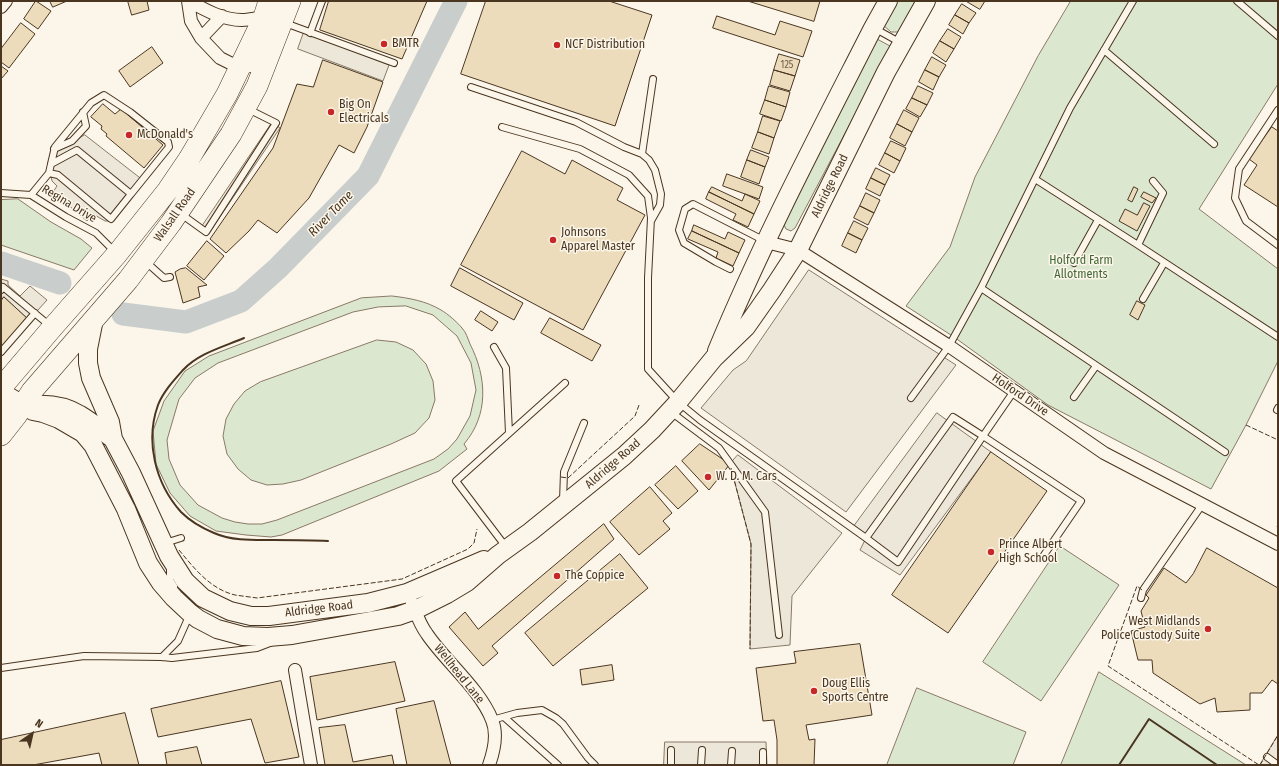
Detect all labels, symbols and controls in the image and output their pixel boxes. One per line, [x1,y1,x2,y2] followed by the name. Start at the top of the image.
[392,37,419,51] place label: BMTR
[565,38,645,52] place label: NCF Distribution
[379,39,389,49] marker: BMTR
[552,40,562,50] marker: NCF Distribution
[781,59,793,71] house number: 125
[339,98,389,126] place label: Big On Electricals
[326,107,336,117] marker: Big On Electricals
[137,128,193,142] place label: McDonald's
[124,130,134,140] marker: McDonald's
[808,152,852,220] street label: Aldridge Road
[39,182,99,226] street label: Regina Drive
[151,185,199,245] street label: Walsall Road
[305,188,357,240] water label: River Tame
[561,226,635,254] place label: Johnsons Apparel Master
[548,235,558,245] marker: Johnsons Apparel Master
[1049,254,1113,282] park label: Holford Farm Allotments
[989,371,1051,419] street label: Holford Drive
[582,436,644,492] street label: Aldridge Road
[716,470,777,484] place label: W. D. M. Cars
[703,472,713,482] marker: W. D. M. Cars
[999,538,1062,566] place label: Prince Albert High School
[986,547,996,557] marker: Prince Albert High School
[565,569,624,583] place label: The Coppice
[552,571,562,581] marker: The Coppice
[284,598,354,620] street label: Aldridge Road
[1101,615,1200,643] place label: West Midlands Police Custody Suite
[1203,624,1213,634] marker: West Midlands Police Custody Suite
[431,642,487,706] street label: Wellhead Lane
[822,677,889,705] place label: Doug Ellis Sports Centre
[809,686,819,696] marker: Doug Ellis Sports Centre
[12,714,52,754] north arrow
[33,716,45,731] text: N

